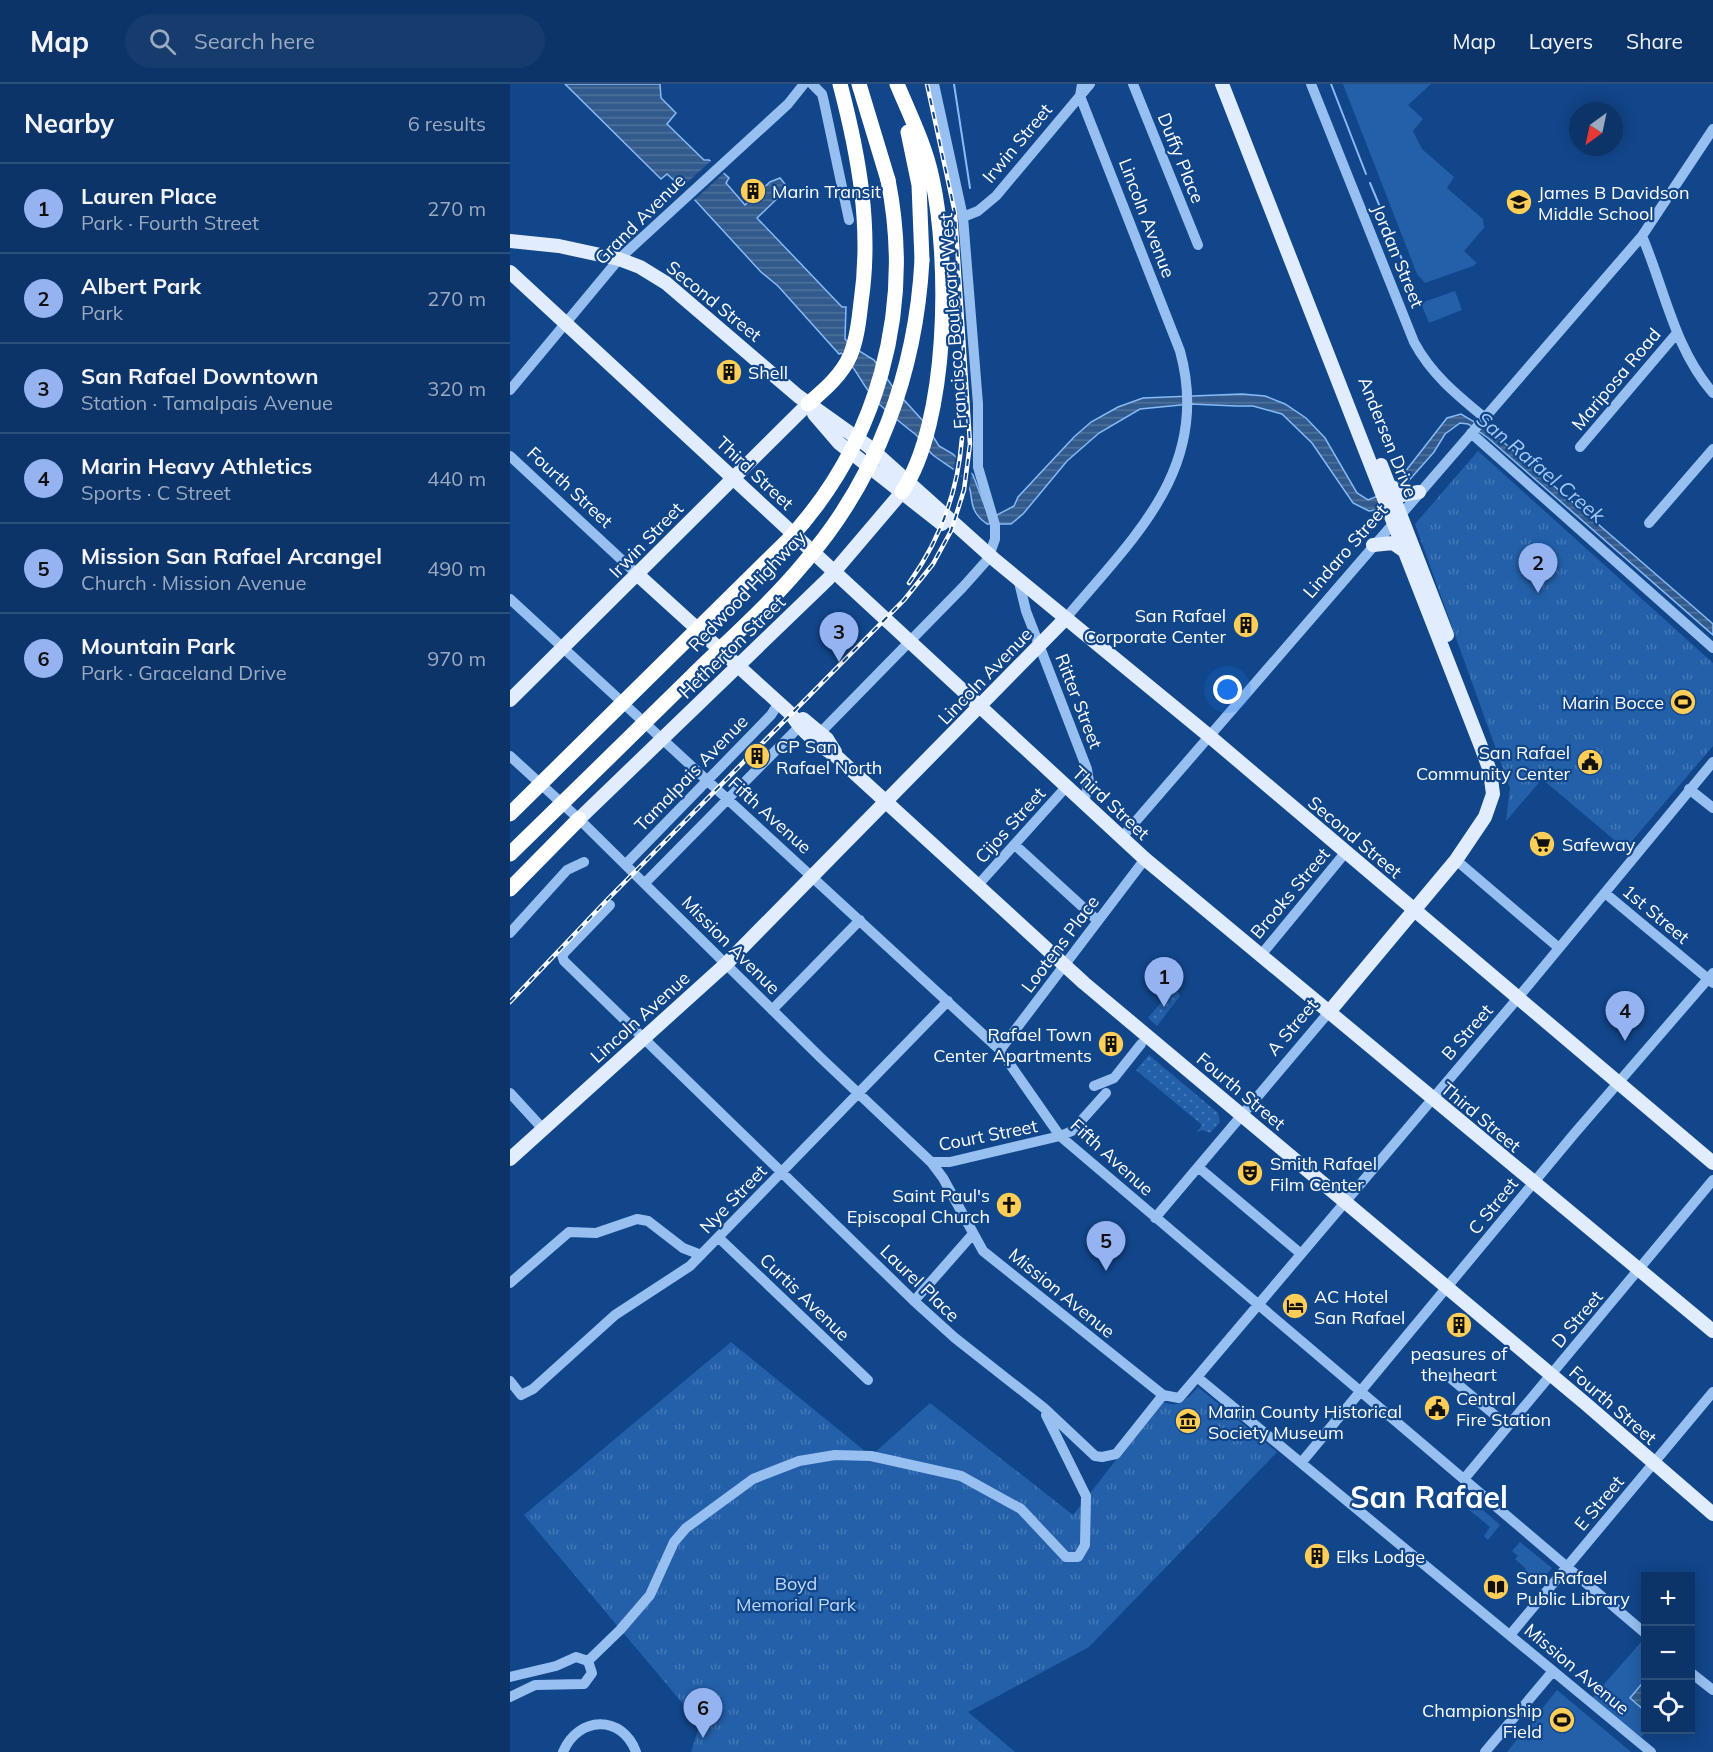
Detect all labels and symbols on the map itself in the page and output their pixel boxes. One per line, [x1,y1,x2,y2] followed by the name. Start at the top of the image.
[977,99,1057,187] street label: Irwin Street
[1569,102,1623,156] north arrow
[1153,110,1209,206] street label: Duffy Place
[1114,155,1180,281] street label: Lincoln Avenue
[590,169,690,269] street label: Grand Avenue
[738,176,768,206] building icon: Marin Transit
[772,180,881,203] place label: Marin Transit
[1538,181,1689,225] place label: James B Davidson Middle School
[1504,187,1534,217] school or university icon: James B Davidson Middle School
[1367,201,1429,311] street label: Jordan Street
[934,212,972,430] street label: Francisco Boulevard West
[662,256,766,346] street label: Second Street
[1566,323,1666,435] street label: Mariposa Road
[714,357,744,387] building icon: Shell
[748,361,788,384] place label: Shell
[1353,373,1423,501] street label: Andersen Drive
[1472,406,1611,528] water label: San Rafael Creek
[712,431,798,515] street label: Third Street
[522,441,618,533] street label: Fourth Street
[604,497,688,583] street label: Irwin Street
[1298,499,1392,603] street label: Lindaro Street
[683,525,811,656] street label: Redwood Highway
[1518,544,1558,593] pin: 2
[674,591,790,703] street label: Hetherton Street
[1084,604,1226,648] place label: San Rafael Corporate Center
[1231,610,1261,640] building icon: San Rafael Corporate Center
[820,612,858,662] pin: 3
[933,623,1037,729] street label: Lincoln Avenue
[1050,650,1108,752] street label: Ritter Street
[1213,675,1242,704] your location
[1668,687,1698,717] sports icon: Marin Bocce
[1562,691,1664,714] place label: Marin Bocce
[629,710,753,836] street label: Tamalpais Avenue
[776,735,882,779] place label: CP San Rafael North
[742,741,772,771] building icon: CP San Rafael North
[1416,741,1570,785] place label: San Rafael Community Center
[1575,747,1605,777] public building icon: San Rafael Community Center
[1068,761,1154,845] street label: Third Street
[724,772,816,858] street label: Fifth Avenue
[970,782,1050,868] street label: Cijos Street
[1303,791,1407,883] street label: Second Street
[1527,829,1557,859] supermarket icon: Safeway
[1562,833,1636,856] place label: Safeway
[1245,843,1335,943] street label: Brooks Street
[1618,879,1694,949] street label: 1st Street
[677,891,785,999] street label: Mission Avenue
[1016,891,1104,997] street label: Lootens Place
[1144,958,1184,1007] pin: 1
[586,966,694,1068] street label: Lincoln Avenue
[1606,992,1644,1041] pin: 4
[1261,994,1323,1060] street label: A Street
[1436,999,1498,1065] street label: B Street
[933,1023,1092,1067] place label: Rafael Town Center Apartments
[1096,1029,1126,1059] building icon: Rafael Town Center Apartments
[1192,1047,1290,1135] street label: Fourth Street
[1436,1077,1526,1157] street label: Third Street
[937,1114,1039,1156] street label: Court Street
[1066,1114,1158,1200] street label: Fifth Avenue
[1270,1152,1377,1196] place label: Smith Rafael Film Center
[1235,1158,1265,1188] theatre icon: Smith Rafael Film Center
[694,1160,772,1238] street label: Nye Street
[1463,1173,1523,1239] street label: C Street
[847,1184,990,1228] place label: Saint Paul's Episcopal Church
[994,1190,1024,1220] church icon: Saint Paul's Episcopal Church
[1086,1222,1126,1271] pin: 5
[875,1239,965,1327] street label: Laurel Place
[1004,1243,1120,1343] street label: Mission Avenue
[755,1248,855,1346] street label: Curtis Avenue
[1314,1285,1405,1329] place label: AC Hotel San Rafael
[1546,1286,1608,1352] street label: D Street
[1280,1291,1310,1321] hotel icon: AC Hotel San Rafael
[1444,1310,1474,1340] building icon: peasures of the heart
[1411,1342,1508,1386] place label: peasures of the heart
[1564,1361,1662,1449] street label: Fourth Street
[1456,1387,1551,1431] place label: Central Fire Station
[1422,1393,1452,1423] public building icon: Central Fire Station
[1208,1400,1402,1444] place label: Marin County Historical Society Museum
[1173,1406,1203,1436] museum icon: Marin County Historical Society Museum
[1569,1471,1629,1535] street label: E Street
[1350,1478,1508,1516] district label: San Rafael
[1302,1541,1332,1571] building icon: Elks Lodge
[1336,1545,1425,1568] place label: Elks Lodge
[1516,1566,1630,1610] place label: San Rafael Public Library
[736,1572,857,1616] park label: Boyd Memorial Park
[1481,1572,1511,1602] library icon: San Rafael Public Library
[1520,1618,1634,1720] street label: Mission Avenue
[684,1688,722,1738] pin: 6
[1422,1699,1542,1743] place label: Championship Field
[1547,1705,1577,1735] sports icon: Championship Field

